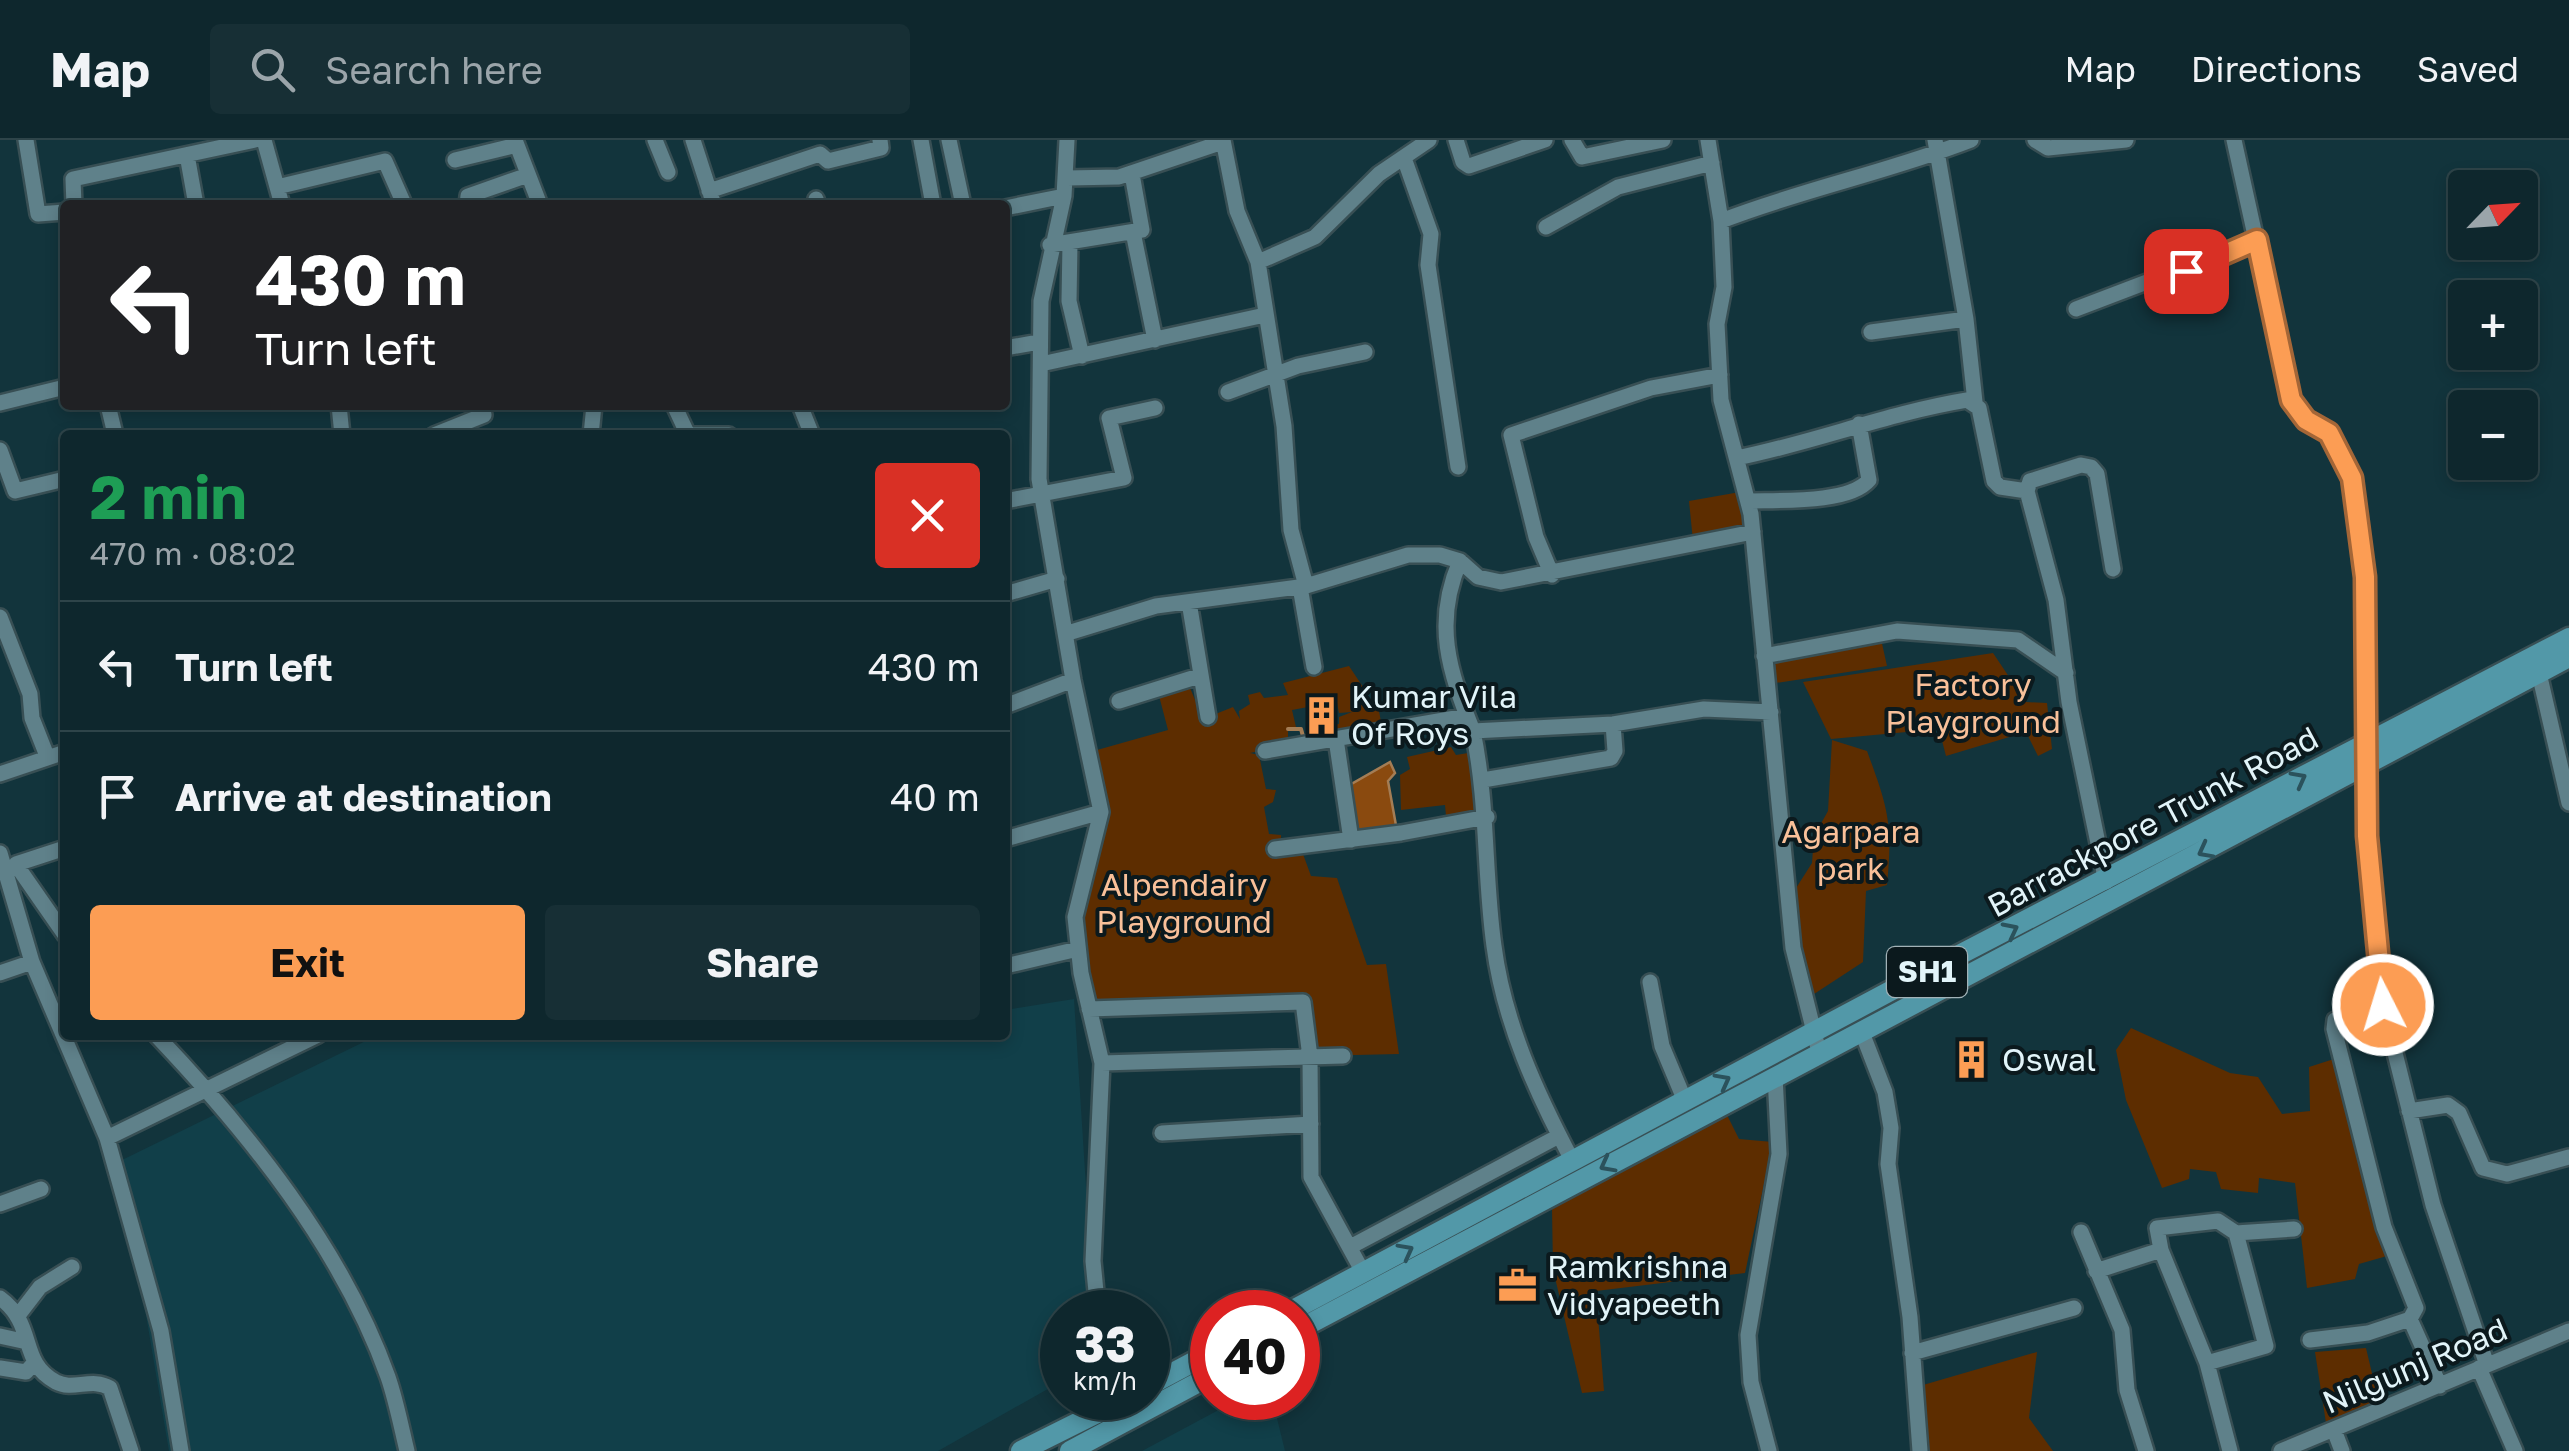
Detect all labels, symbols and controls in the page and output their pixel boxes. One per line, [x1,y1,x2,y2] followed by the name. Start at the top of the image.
[210,24,910,114] search box
[50,40,150,98] text: Map
[245,42,300,97] icon: search
[325,47,543,92] text: Search here
[2064,48,2136,90] text: Map
[2191,48,2362,90] text: Directions
[2417,48,2519,90] text: Saved
[2448,170,2538,260] north arrow
[2448,170,2538,480] map controls
[2144,229,2229,314] pin
[255,236,466,320] text: 430 m
[90,240,220,370] icon: left
[2159,244,2214,299] icon: arrive
[2448,280,2538,370] button: +
[255,321,437,375] text: Turn left
[2448,390,2538,480] button: −
[90,460,247,532] text: 2 min
[875,463,980,568] button: close
[90,534,296,572] text: 470 m · 08:02
[90,639,145,694] icon: left
[175,644,333,689] text: Turn left
[868,644,980,689] text: 430 m
[1885,665,2061,740] park label: Factory Playground
[1351,677,1517,752] place label: Kumar Vila Of Roys
[1300,694,1342,736] building icon: Kumar Vila Of Roys
[1981,718,2324,924] street label: Barrackpore Trunk Road
[90,769,145,824] icon: arrive
[2289,772,2307,791] one-way arrow
[175,774,552,819] text: Arrive at destination
[890,774,980,819] text: 40 m
[1781,812,1921,887] park label: Agarpara park
[2197,838,2215,858] one-way arrow
[1096,865,1272,940] park label: Alpendairy Playground
[90,905,525,1020] button: Exit
[545,905,980,1020] button: Share
[2001,923,2019,942] one-way arrow
[1887,947,1967,997] road number: SH1
[2331,953,2435,1057] position arrow
[1951,1039,1993,1081] building icon: Oswal
[2002,1040,2096,1078] place label: Oswal
[1713,1074,1731,1093] one-way arrow
[1600,1153,1618,1172] one-way arrow
[1396,1244,1414,1264] one-way arrow
[1547,1247,1728,1322] place label: Ramkrishna Vidyapeeth
[1496,1264,1538,1306] office icon: Ramkrishna Vidyapeeth
[1190,1290,1320,1420] speed limit sign: 40
[2317,1309,2512,1421] street label: Nilgunj Road
[1074,1313,1135,1373] text: 33
[1073,1365,1137,1396] text: km/h

